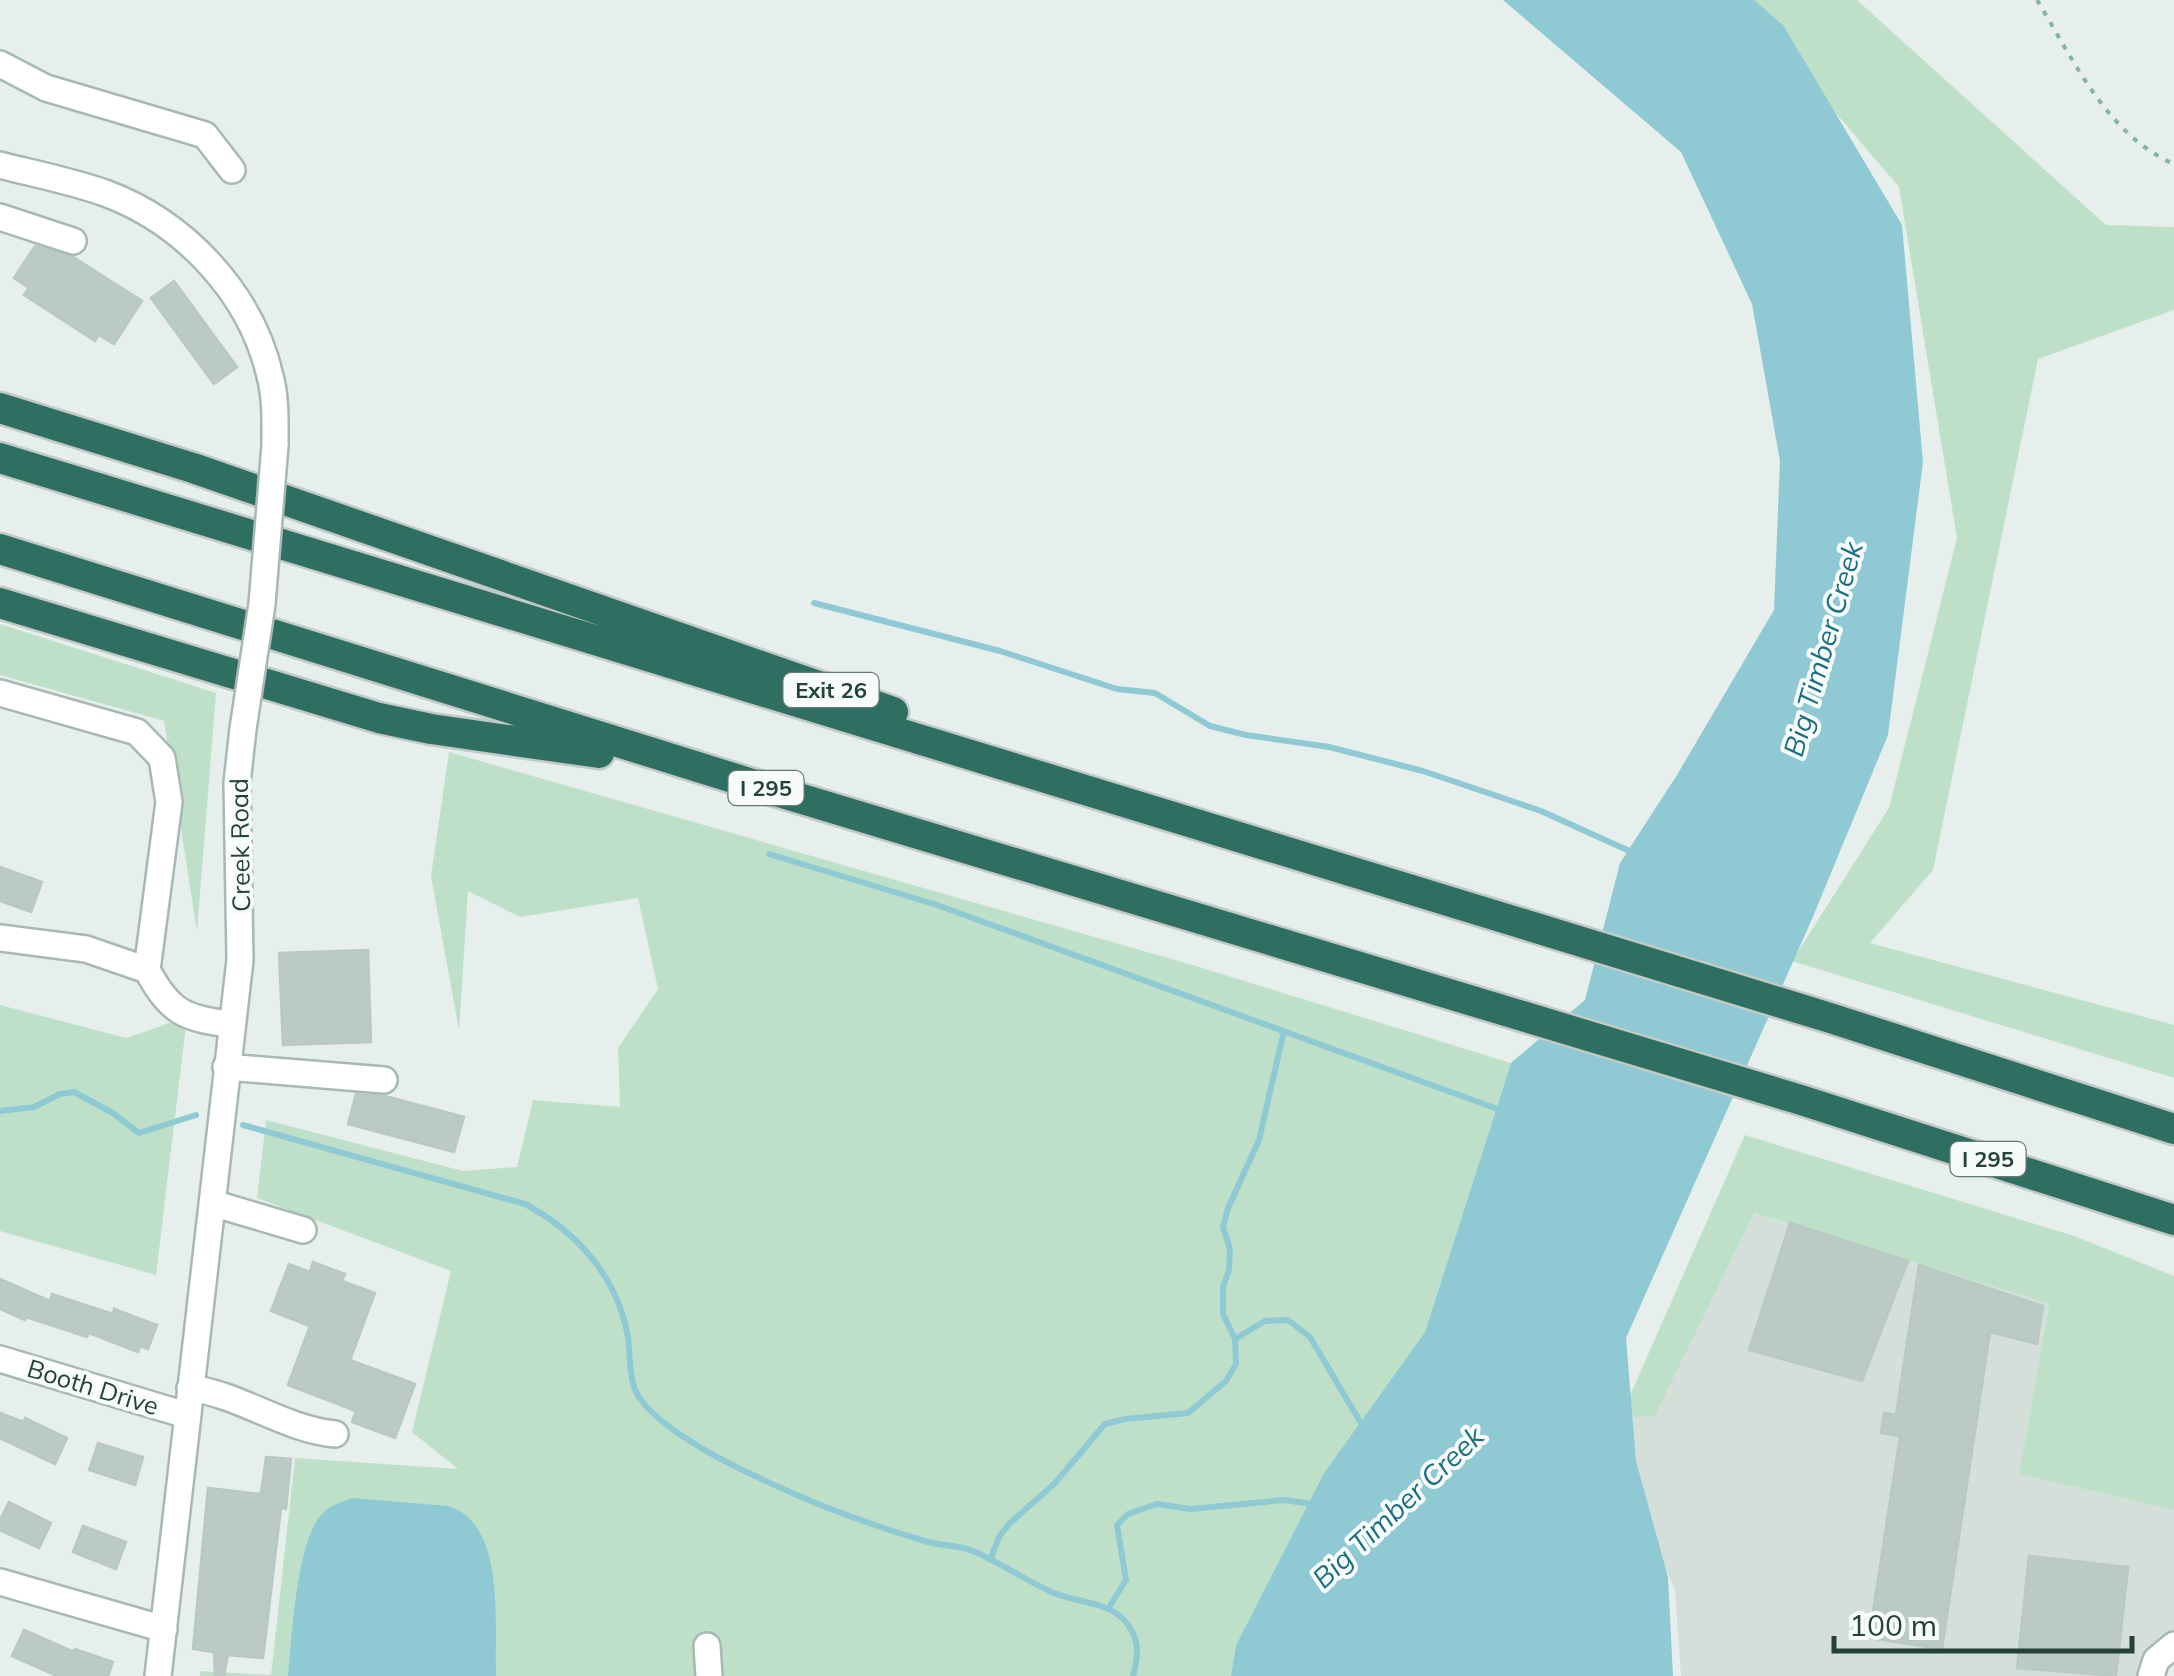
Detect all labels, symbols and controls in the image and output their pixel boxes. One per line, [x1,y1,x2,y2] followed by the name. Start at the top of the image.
[1775,536,1870,760] water label: Big Timber Creek
[784,673,878,707] road number: Exit 26
[728,771,804,805] road number: I 295
[223,778,256,912] street label: Creek Road
[1950,1142,2026,1176] road number: I 295
[24,1352,163,1421] street label: Booth Drive
[1305,1417,1492,1595] water label: Big Timber Creek
[1834,1591,2132,1653] scale bar
[1849,1606,1937,1644] text: 100 m

